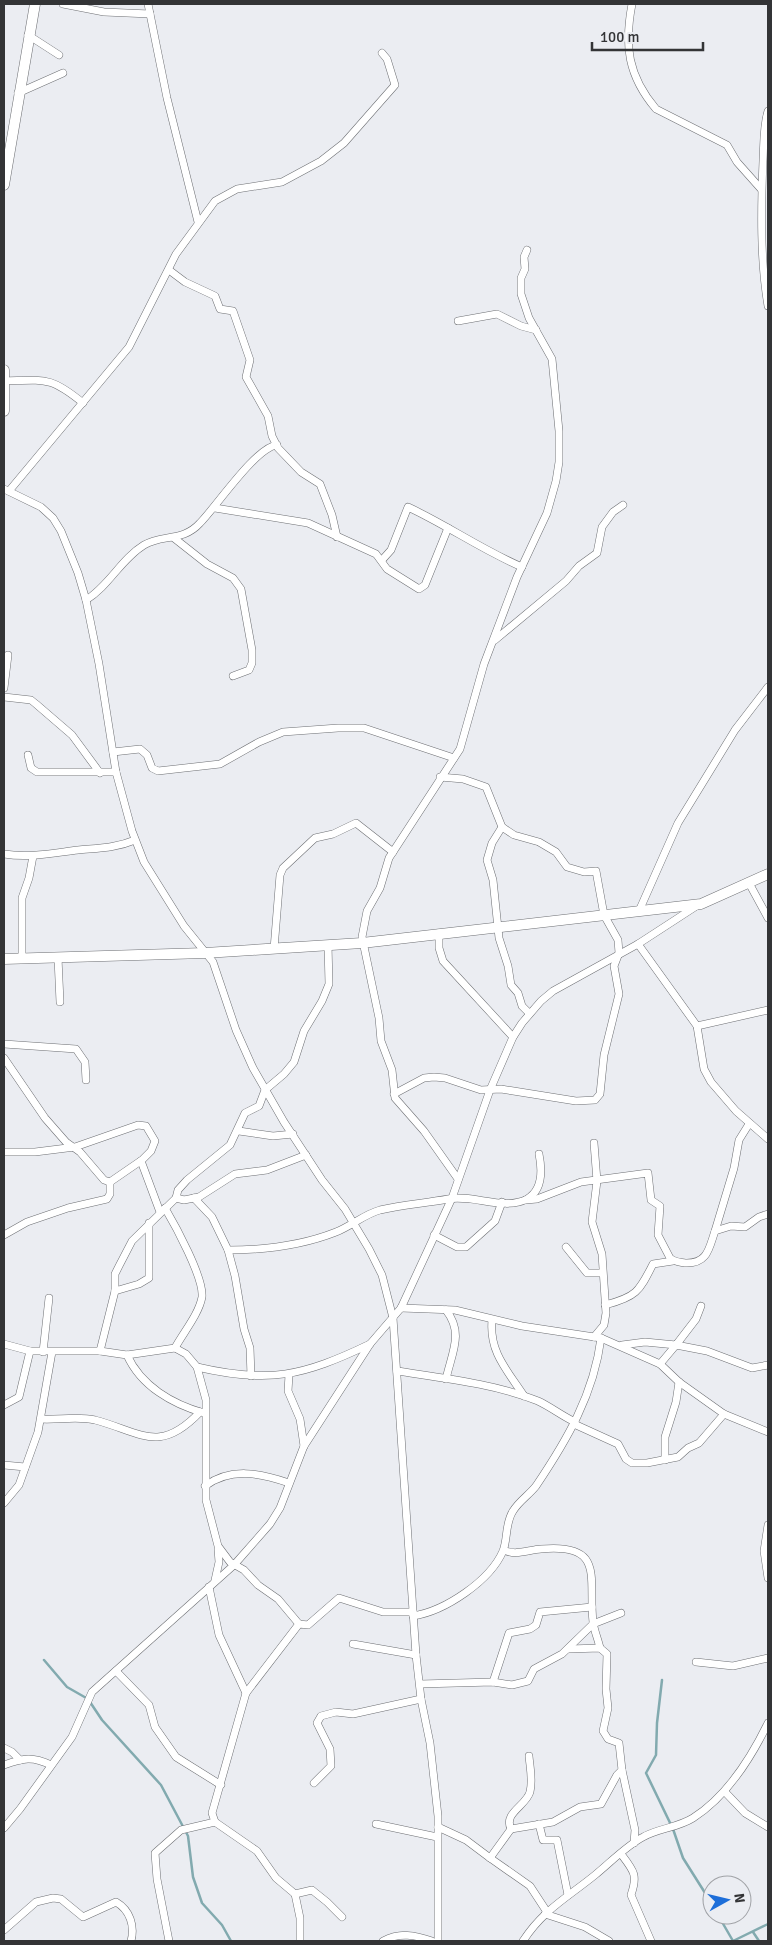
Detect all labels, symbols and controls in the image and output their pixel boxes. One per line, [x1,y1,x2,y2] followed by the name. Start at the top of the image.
[592,20,703,52] scale bar
[600,28,640,46] text: 100 m
[702,1875,752,1925] north arrow
[730,1892,748,1904] text: N

